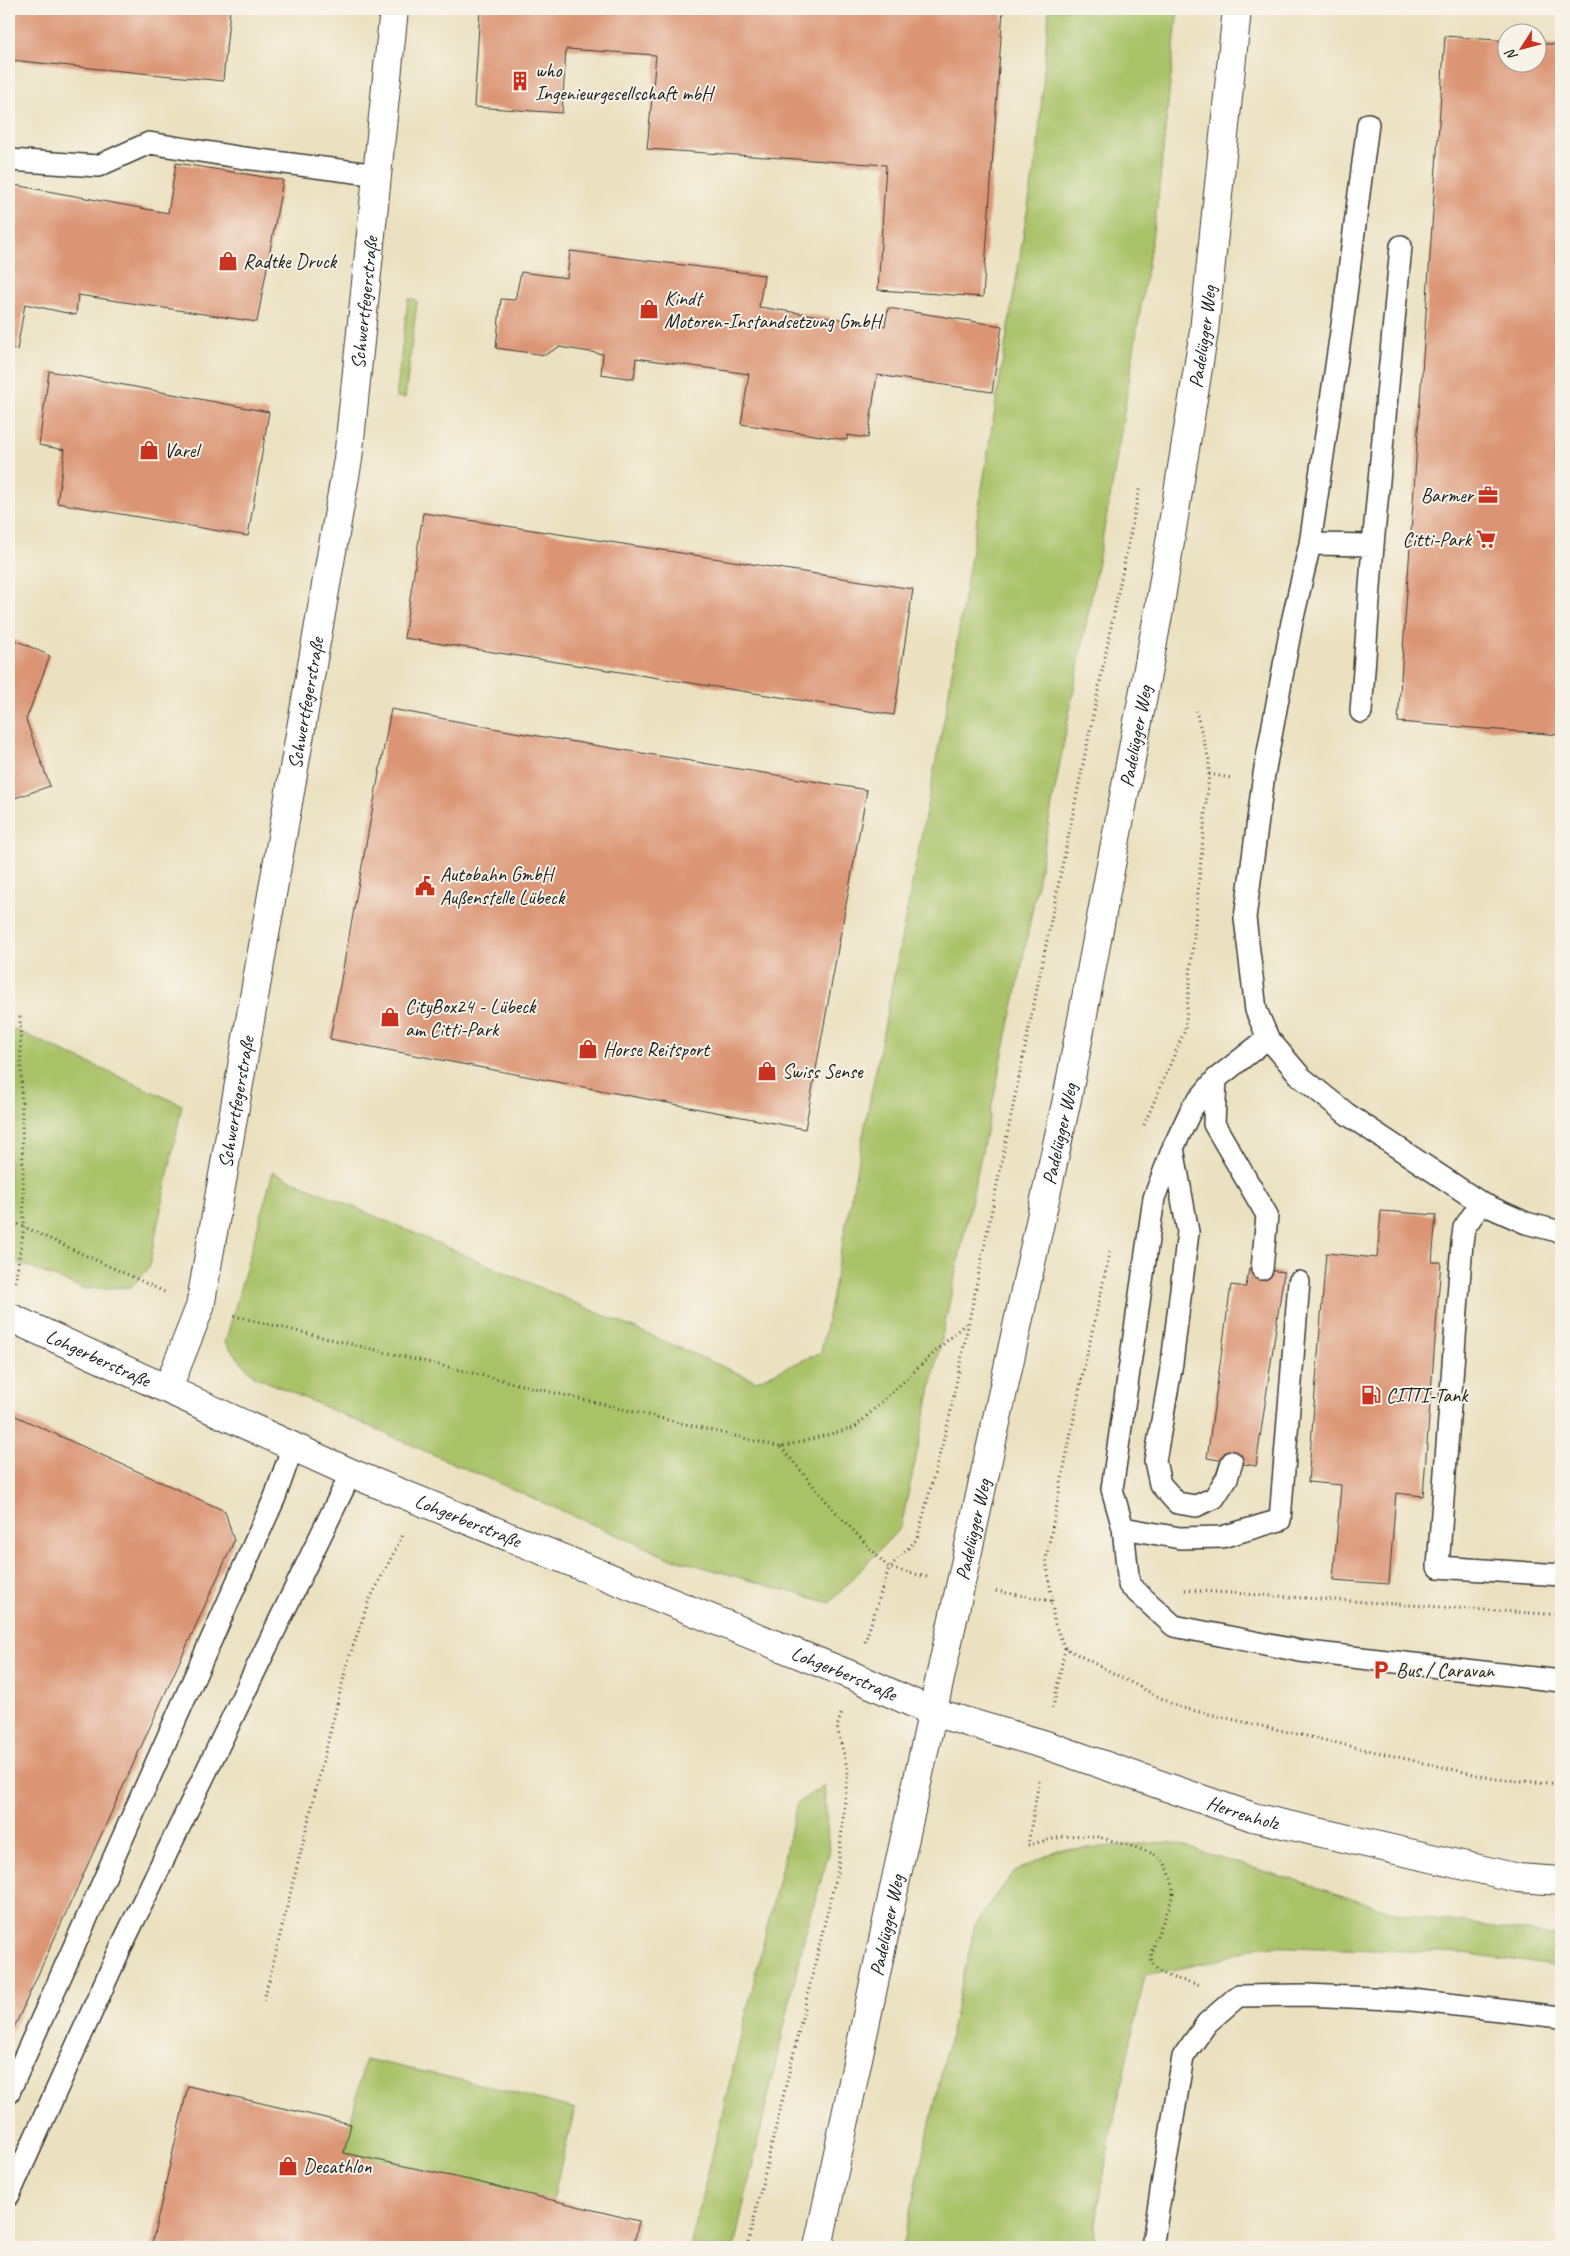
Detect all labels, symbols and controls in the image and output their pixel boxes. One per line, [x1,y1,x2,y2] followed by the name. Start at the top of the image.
[1498,22,1548,72] north arrow
[1501,45,1521,64] text: N
[535,58,716,106] place label: who Ingenieurgesellschaft mbH
[509,70,531,92] building icon: who Ingenieurgesellschaft mbH
[345,234,383,370] street label: Schwertfegerstraße
[243,249,338,274] place label: Radtke Druck
[217,250,239,272] shop icon: Radtke Druck
[1183,283,1221,390] street label: Padelügger Weg
[664,286,883,334] place label: Kindt Motoren-Instandsetzung GmbH
[638,298,660,320] shop icon: Kindt Motoren-Instandsetzung GmbH
[164,438,202,463] place label: Varel
[138,439,160,461] shop icon: Varel
[1421,483,1475,508] place label: Barmer
[1477,484,1499,506] office icon: Barmer
[1403,527,1473,552] place label: Citti-Park
[1475,528,1497,550] supermarket icon: Citti-Park
[282,634,329,771] street label: Schwertfegerstraße
[1113,682,1157,789] street label: Padelügger Weg
[440,862,566,910] place label: Autobahn GmbH Außenstelle Lübeck
[414,875,436,897] public building icon: Autobahn GmbH Außenstelle Lübeck
[405,994,537,1042] place label: CityBox24 - Lübeck am Citti-Park
[379,1006,401,1028] shop icon: CityBox24 - Lübeck am Citti-Park
[212,1033,260,1170] street label: Schwertfegerstraße
[603,1037,711,1062] place label: Horse Reitsport
[577,1038,599,1060] shop icon: Horse Reitsport
[782,1059,864,1084] place label: Swiss Sense
[756,1060,778,1082] shop icon: Swiss Sense
[1036,1080,1082,1187] street label: Padelügger Weg
[42,1323,156,1393] street label: Lohgerberstraße
[1386,1383,1469,1408] place label: CITTI-Tank
[1360,1384,1382,1406] fuel station icon: CITTI-Tank
[949,1476,996,1583] street label: Padelügger Weg
[411,1488,526,1553] street label: Lohgerberstraße
[788,1640,902,1707] street label: Lohgerberstraße
[1396,1658,1495,1683] place label: Bus / Caravan
[1370,1659,1392,1681] parking icon: Bus / Caravan
[1204,1789,1283,1835] street label: Herrenholz
[863,1871,909,1978] street label: Padelügger Weg
[303,2154,373,2179] place label: Decathlon
[277,2155,299,2177] shop icon: Decathlon

